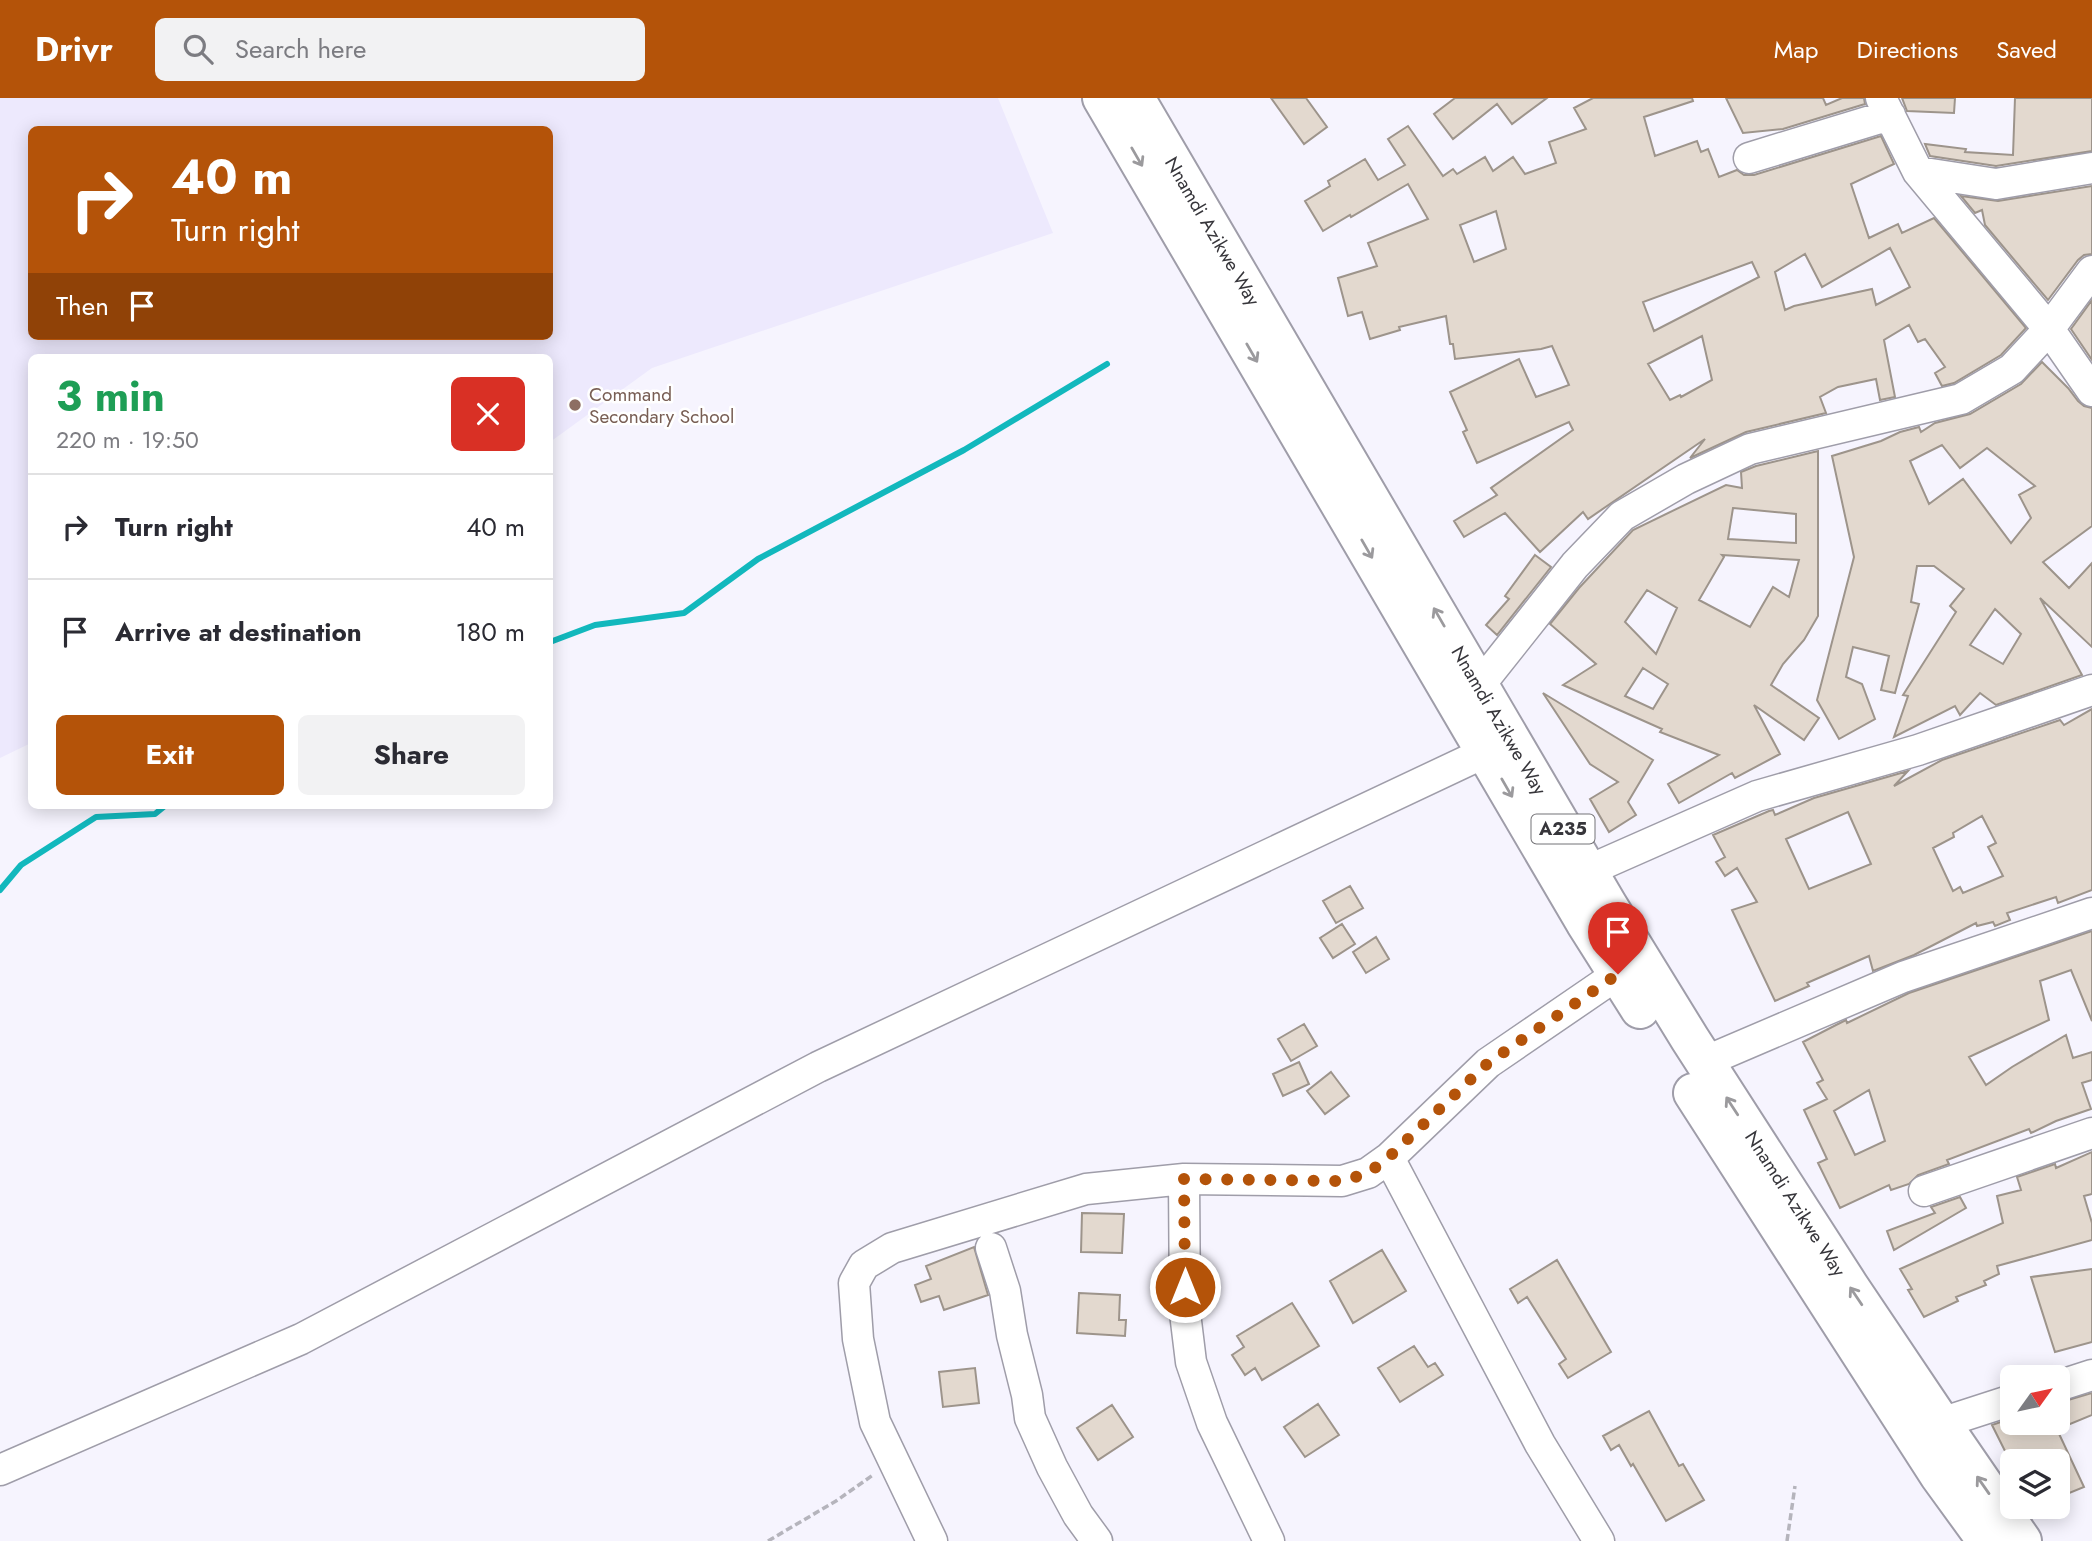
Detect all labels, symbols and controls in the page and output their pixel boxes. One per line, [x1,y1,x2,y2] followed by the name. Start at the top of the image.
[155,18,645,81] search box
[35,26,113,73] text: Drivr
[179,30,217,68] icon: search
[235,30,366,68] text: Search here
[1774,32,1819,67] text: Map
[1857,32,1958,67] text: Directions
[1996,32,2057,67] text: Saved
[171,142,293,212] text: 40 m
[1130,146,1144,166] one-way arrow
[1158,152,1267,311] street label: Nnamdi Azikwe Way
[56,154,147,245] icon: right
[171,207,300,253] text: Turn right
[56,287,109,325] text: Then
[123,287,161,325] icon: arrive
[1245,343,1259,363] one-way arrow
[56,366,165,427] text: 3 min
[451,377,525,451] button: close
[589,381,734,430] place label: Command Secondary School
[567,397,583,413] marker: Command Secondary School
[56,423,199,457] text: 220 m · 19:50
[56,508,94,546] icon: right
[115,508,233,546] text: Turn right
[466,508,525,546] text: 40 m
[1360,539,1374,559] one-way arrow
[1432,607,1446,627] one-way arrow
[56,613,94,651] icon: arrive
[115,613,362,651] text: Arrive at destination
[455,613,525,651] text: 180 m
[1445,641,1553,800] street label: Nnamdi Azikwe Way
[56,715,284,795] button: Exit
[298,715,525,795] button: Share
[1500,777,1514,797] one-way arrow
[1532,814,1594,844] road number: A235
[1588,902,1648,974] pin
[1599,913,1637,951] icon: arrive
[1725,1096,1739,1116] one-way arrow
[1738,1125,1853,1282] street label: Nnamdi Azikwe Way
[1148,1250,1222,1324] position arrow
[1849,1287,1863,1307] one-way arrow
[2000,1365,2070,1435] north arrow
[2000,1365,2070,1519] map controls
[2000,1449,2070,1519] button: layers
[1976,1476,1990,1495] one-way arrow

